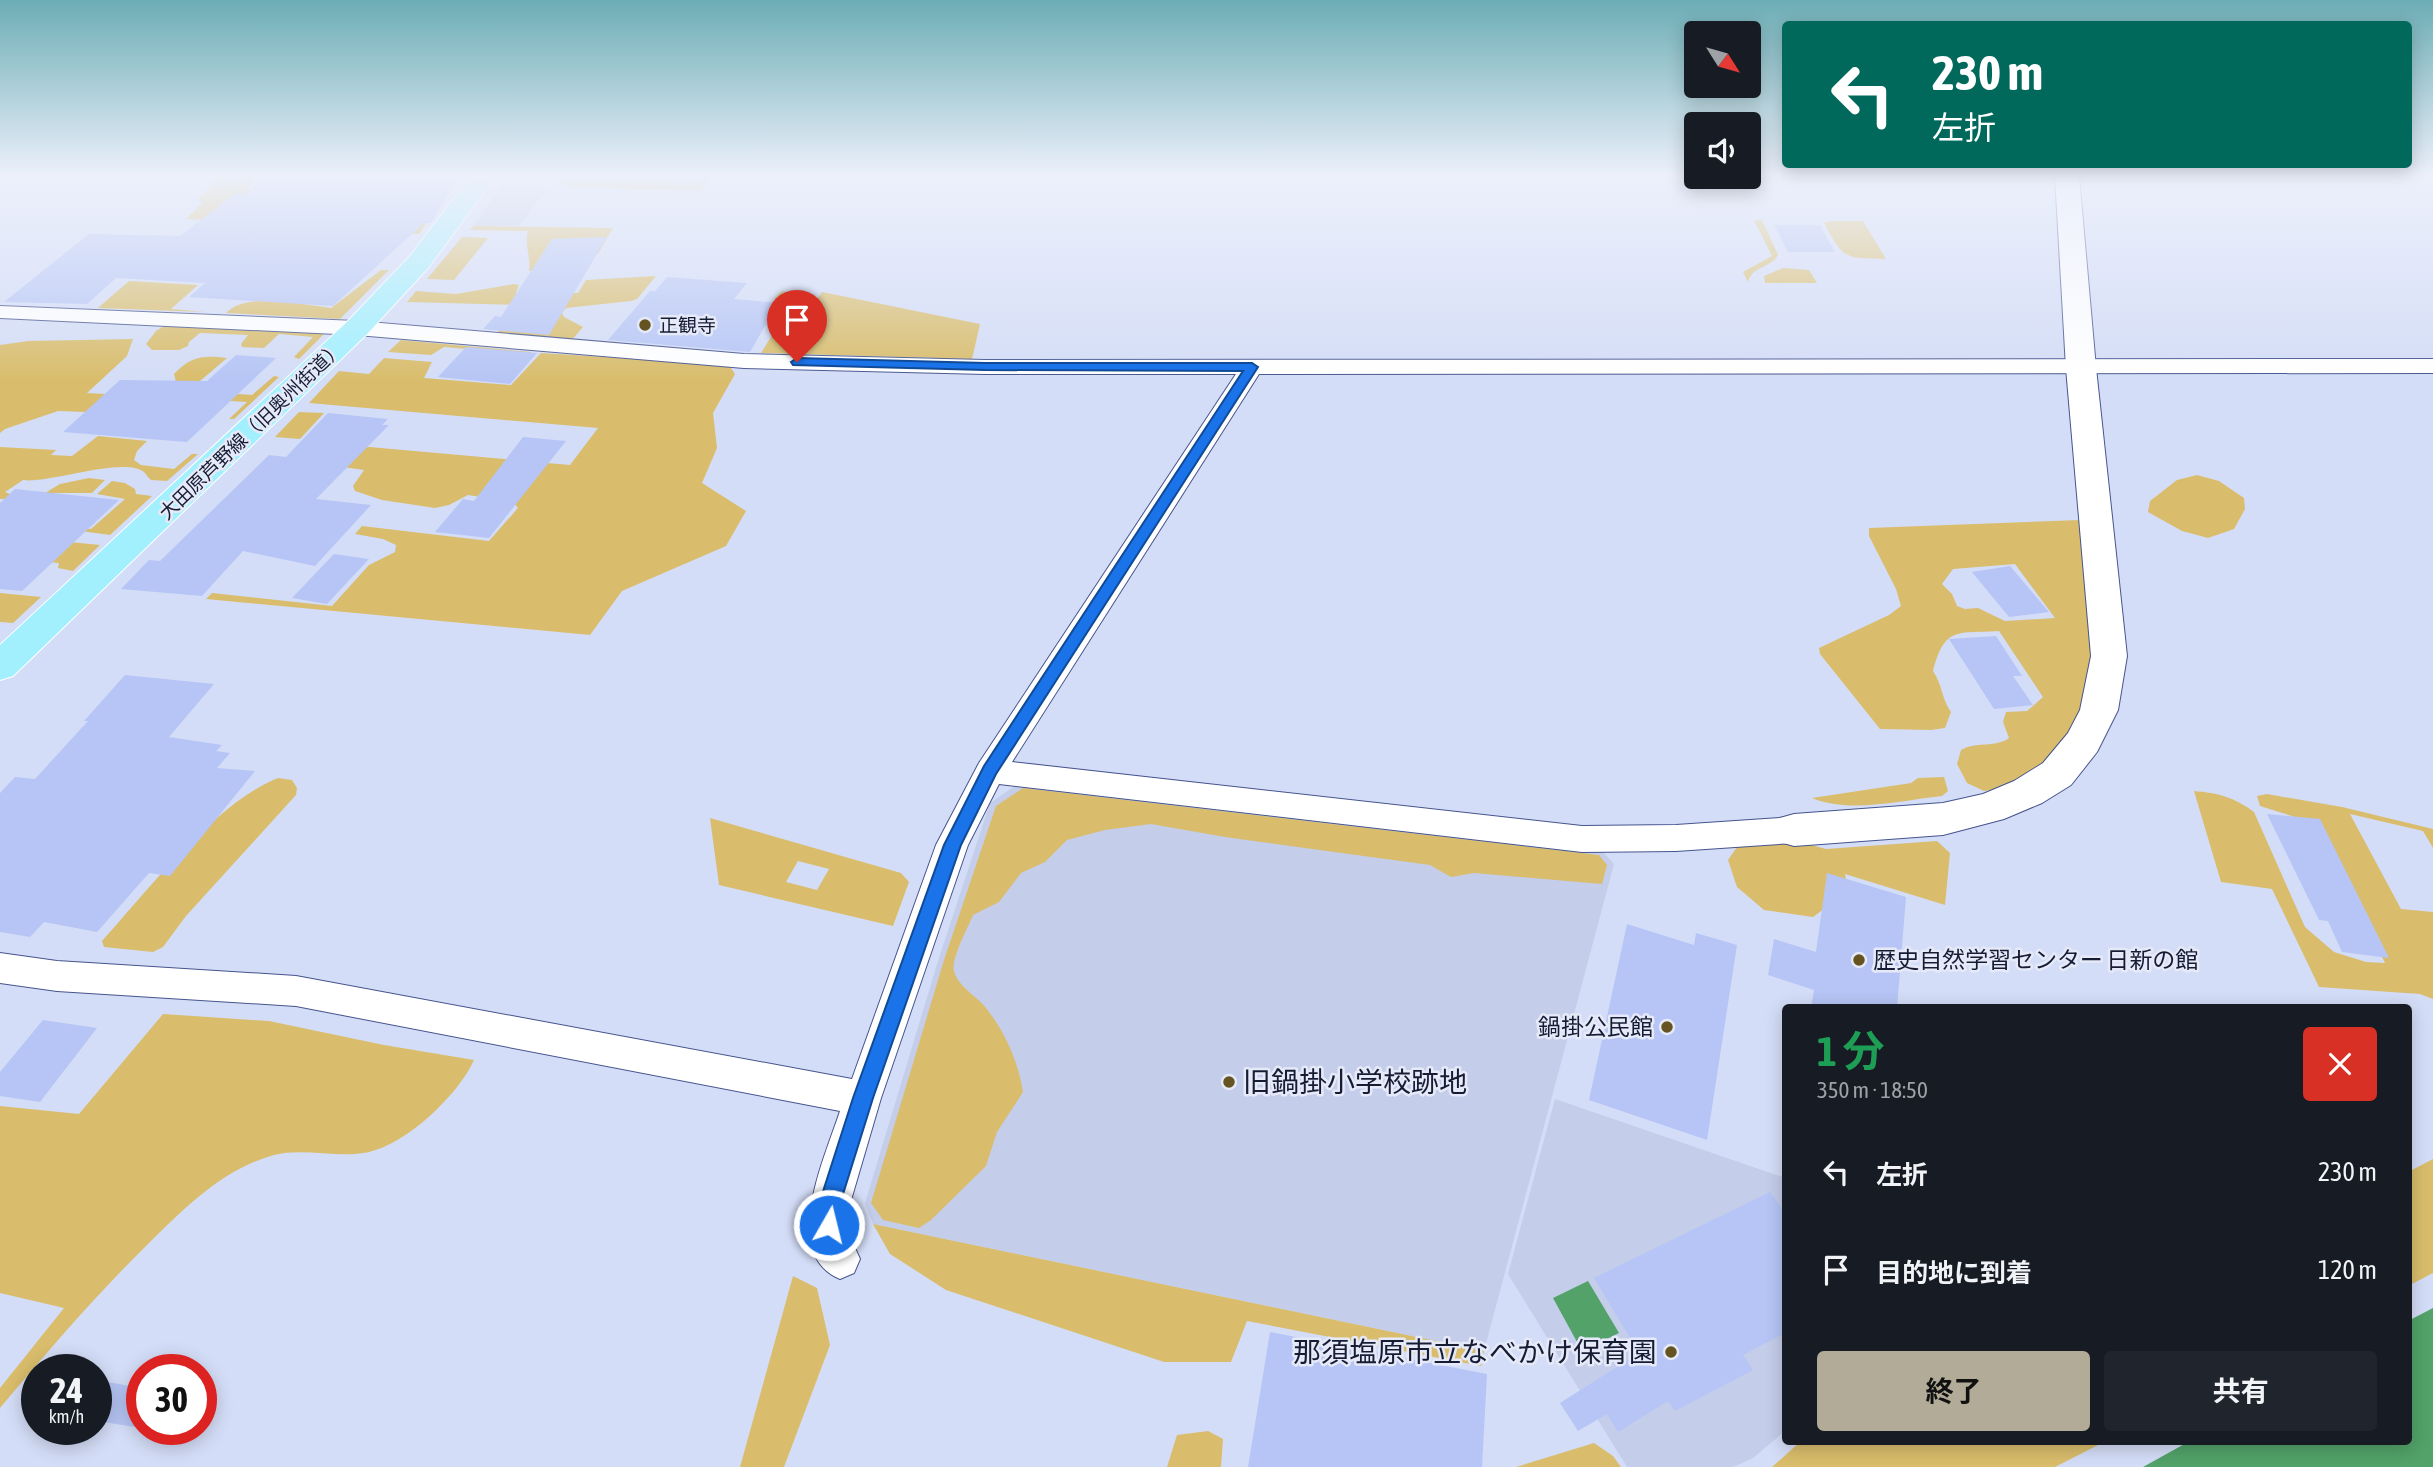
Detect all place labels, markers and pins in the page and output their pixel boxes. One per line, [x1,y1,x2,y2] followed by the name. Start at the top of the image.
[767,290,827,362] pin
[659,314,716,336] place label: 正観寺
[637,317,653,333] marker: 正観寺
[1873,947,2198,973] place label: 歴史自然学習センター 日新の館
[1851,952,1867,968] marker: 歴史自然学習センター 日新の館
[1538,1014,1653,1040] place label: 鍋掛公民館
[1659,1019,1675,1035] marker: 鍋掛公民館
[1243,1066,1467,1098] place label: 旧鍋掛小学校跡地
[1221,1074,1237,1090] marker: 旧鍋掛小学校跡地
[1293,1336,1657,1368] place label: 那須塩原市立なべかけ保育園
[1663,1344,1679,1360] marker: 那須塩原市立なべかけ保育園

